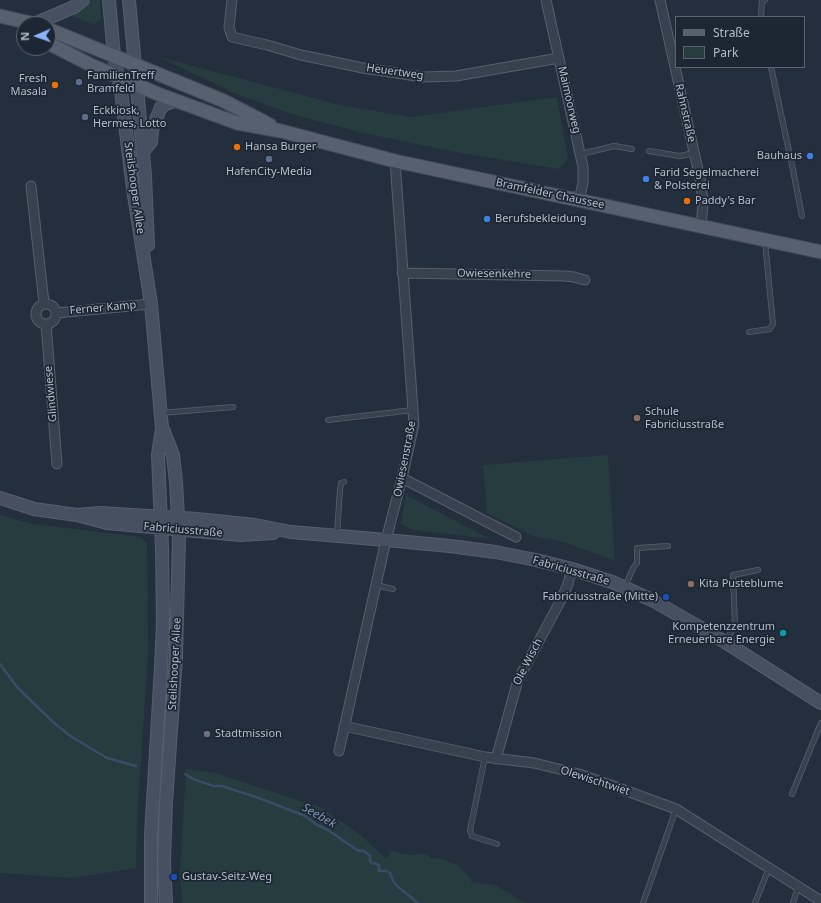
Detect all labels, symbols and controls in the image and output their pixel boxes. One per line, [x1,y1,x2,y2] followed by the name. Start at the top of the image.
[16,16,56,56] north arrow
[675,16,805,68] legend
[713,24,750,41] text: Straße
[17,32,32,41] text: N
[713,44,738,61] text: Park
[366,61,424,83] street label: Heuertweg
[555,65,583,135] street label: Maimoorweg
[87,69,154,95] place label: FamilienTreff Bramfeld
[10,72,47,98] place label: Fresh Masala
[74,77,84,87] marker: FamilienTreff Bramfeld
[50,80,60,90] marker: Fresh Masala
[672,83,698,143] street label: Rahnstraße
[93,104,166,130] place label: Eckkiosk, Hermes, Lotto
[80,112,90,122] marker: Eckkiosk, Hermes, Lotto
[245,140,316,154] place label: Hansa Burger
[121,141,147,235] street label: Steilshooper Allee
[232,142,242,152] marker: Hansa Burger
[757,149,802,163] place label: Bauhaus
[805,151,815,161] marker: Bauhaus
[264,154,274,164] marker: HafenCity-Media
[226,165,312,179] place label: HafenCity-Media
[654,166,759,192] place label: Farid Segelmacherei & Polsterei
[641,174,651,184] marker: Farid Segelmacherei & Polsterei
[494,176,606,212] street label: Bramfelder Chaussee
[695,194,756,208] place label: Paddy's Bar
[682,196,692,206] marker: Paddy's Bar
[495,212,587,226] place label: Berufsbekleidung
[482,214,492,224] marker: Berufsbekleidung
[457,267,531,281] street label: Owiesenkehre
[69,299,137,317] street label: Ferner Kamp
[42,365,60,423] street label: Glindwiese
[645,405,724,431] place label: Schule Fabriciusstraße
[632,413,642,423] marker: Schule Fabriciusstraße
[391,420,419,498] street label: Owiesenstraße
[143,520,223,540] street label: Fabriciusstraße
[531,554,611,588] street label: Fabriciusstraße
[699,577,783,591] place label: Kita Pusteblume
[686,579,696,589] marker: Kita Pusteblume
[542,590,658,604] place label: Fabriciusstraße (Mitte)
[661,592,671,602] marker: Fabriciusstraße (Mitte)
[166,617,184,711] street label: Steilshooper Allee
[668,620,775,646] place label: Kompetenzzentrum Erneuerbare Energie
[778,628,788,638] marker: Kompetenzzentrum Erneuerbare Energie
[511,636,545,688] street label: Ole Wisch
[215,727,282,741] place label: Stadtmission
[202,729,212,739] marker: Stadtmission
[559,764,631,798] street label: Olewischtwiet
[299,801,339,831] water label: Seebek
[182,870,272,884] place label: Gustav-Seitz-Weg
[169,872,179,882] marker: Gustav-Seitz-Weg

